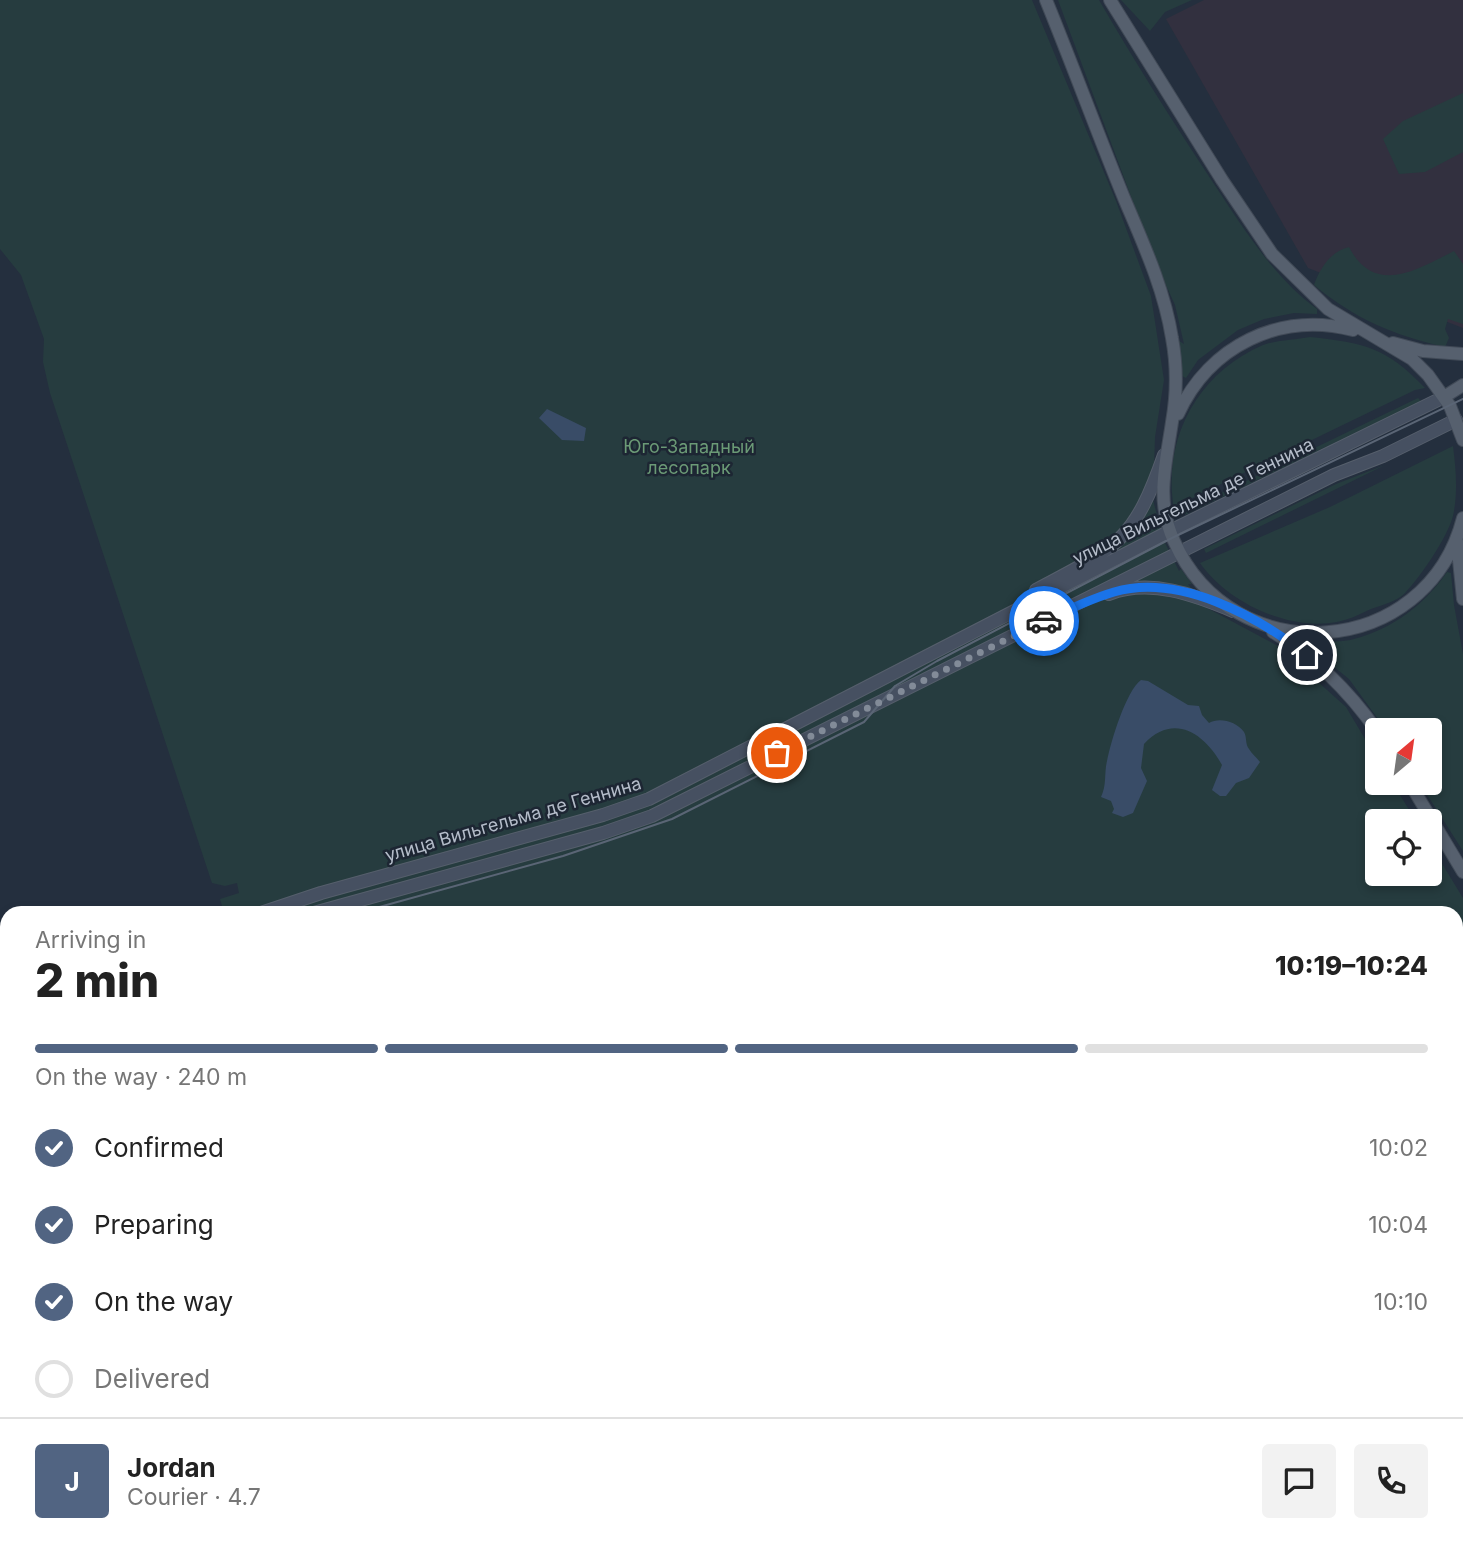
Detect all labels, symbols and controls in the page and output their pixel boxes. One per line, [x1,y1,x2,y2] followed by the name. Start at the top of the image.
[1069,433,1317,569] street label: улица Вильгельма де Геннина
[623,436,755,478] park label: Юго-Западный лесопарк
[1009,586,1079,656] courier
[1025,602,1063,640] icon: car
[1277,625,1337,685] pin
[1288,636,1326,674] icon: home
[1365,718,1442,794] north arrow
[1365,718,1442,886] map controls
[747,723,807,783] pin
[758,734,796,772] icon: bag
[382,772,644,866] street label: улица Вильгельма де Геннина
[1365,809,1442,886] button: locate
[35,926,146,954] text: Arriving in
[1275,950,1428,981] text: 10:19–10:24
[35,952,159,1008] text: 2 min
[35,1063,247,1091] text: On the way · 240 m
[35,1129,73,1167] icon: check
[94,1132,224,1163] text: Confirmed
[1369,1134,1428,1162] text: 10:02
[35,1206,73,1244] icon: check
[94,1209,214,1240] text: Preparing
[1368,1211,1428,1239] text: 10:04
[35,1283,73,1321] icon: check
[94,1286,233,1317] text: On the way
[1374,1288,1428,1316] text: 10:10
[94,1363,210,1394] text: Delivered
[1262,1444,1336,1518] button: chat
[1354,1444,1428,1518] button: phone
[127,1452,216,1483] text: Jordan
[64,1466,80,1497] text: J
[127,1483,261,1511] text: Courier · 4.7

